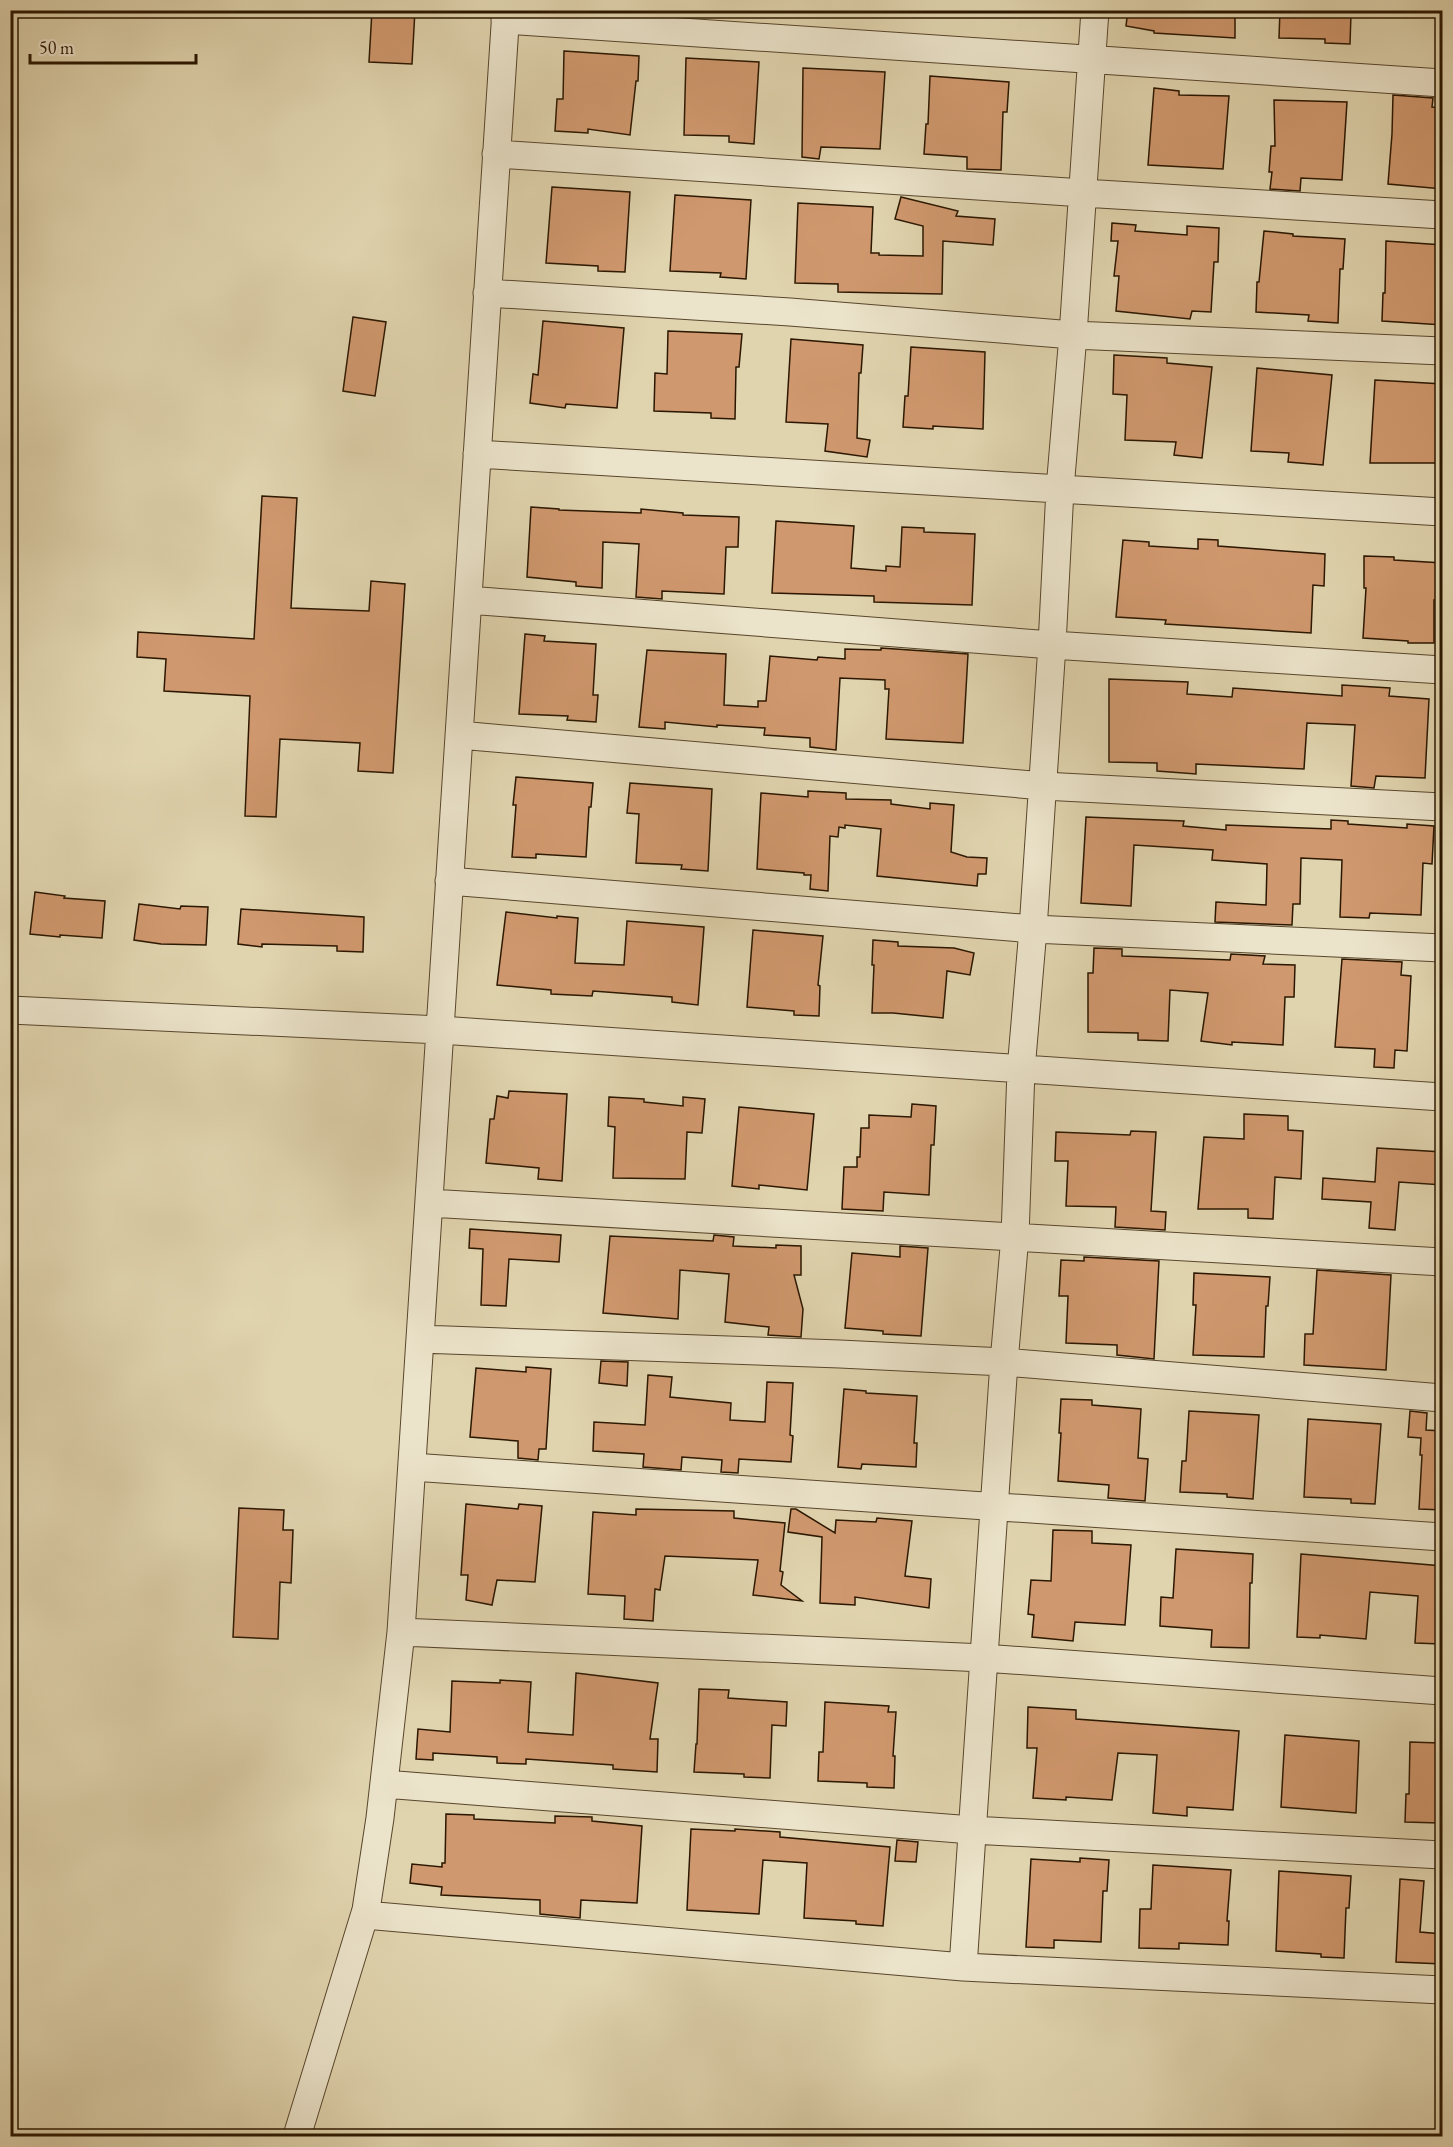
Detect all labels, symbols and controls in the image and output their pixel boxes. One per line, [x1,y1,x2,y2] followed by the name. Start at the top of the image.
[30,27,196,65] scale bar
[39,36,74,59] text: 50 m

